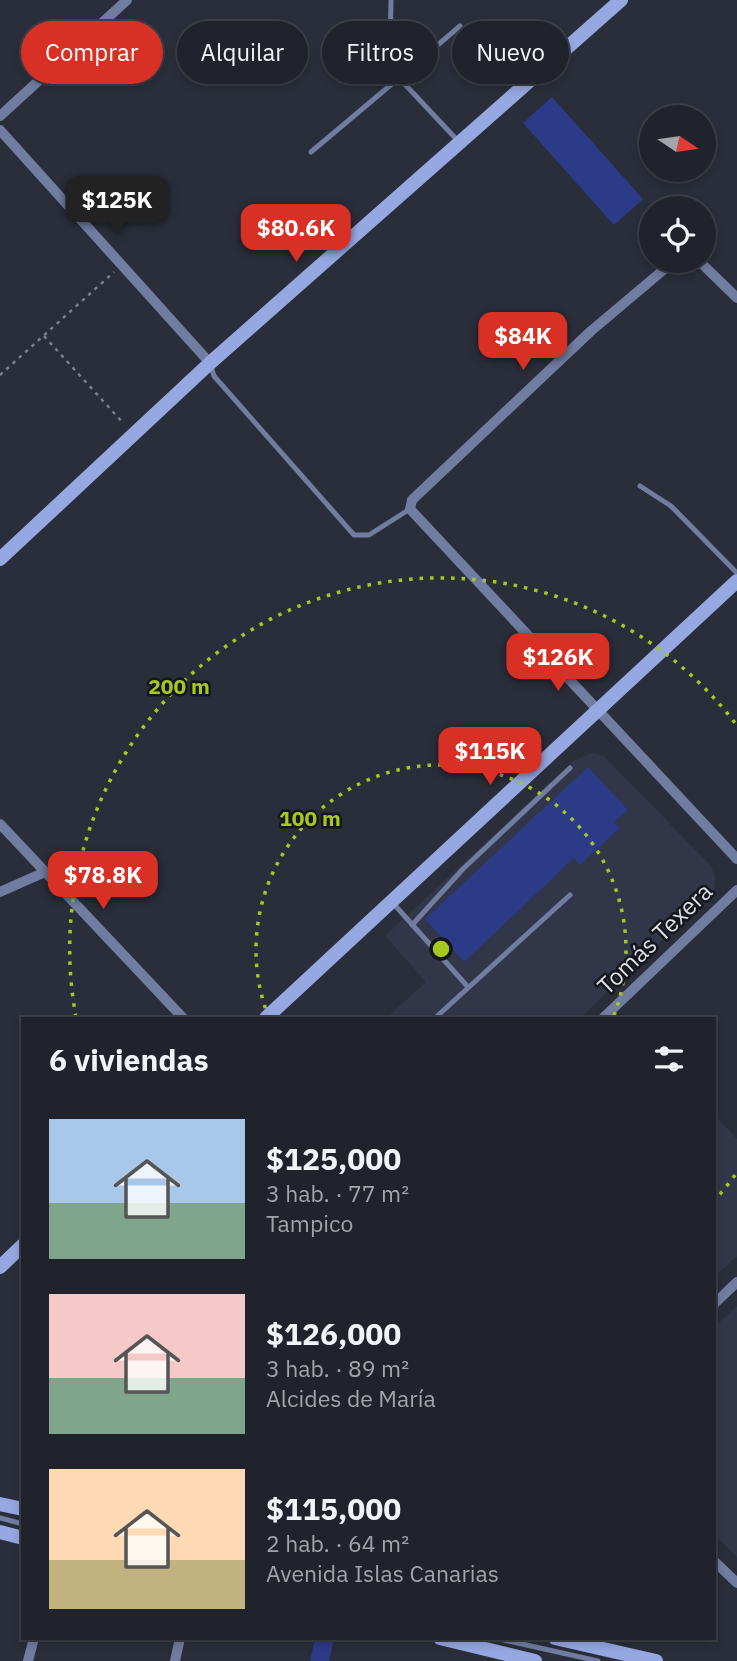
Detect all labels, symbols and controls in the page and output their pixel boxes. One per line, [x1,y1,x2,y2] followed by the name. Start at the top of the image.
[21,21,163,84] chip: Comprar
[177,21,308,84] chip: Alquilar
[322,21,438,84] chip: Filtros
[452,21,569,84] chip: Nuevo
[639,105,716,182] north arrow
[639,105,716,273] map controls
[68,176,166,236] pin: $125K
[81,184,153,214] text: $125K
[639,196,716,273] button: locate
[239,204,353,264] pin: $80.6K
[257,212,335,242] text: $80.6K
[482,312,564,372] pin: $84K
[494,320,552,350] text: $84K
[509,634,607,693] pin: $126K
[522,641,594,671] text: $126K
[148,672,210,700] text: 200 m
[441,728,539,787] pin: $115K
[454,735,526,765] text: $115K
[279,804,341,832] text: 100 m
[46,852,160,911] pin: $78.8K
[64,859,142,889] text: $78.8K
[590,875,719,1001] street label: Tomás Texera
[429,937,453,961] centre of rings
[49,1040,209,1079] text: 6 viviendas
[650,1040,688,1078] icon: filters
[266,1139,401,1178] text: $125,000
[105,1147,189,1231] icon: home
[266,1178,409,1208] text: 3 hab. · 77 m²
[266,1208,353,1238] text: Tampico
[266,1314,401,1353] text: $126,000
[105,1322,189,1406] icon: home
[266,1353,409,1383] text: 3 hab. · 89 m²
[266,1383,436,1413] text: Alcides de María
[266,1489,401,1528] text: $115,000
[105,1497,189,1581] icon: home
[266,1528,409,1558] text: 2 hab. · 64 m²
[266,1558,499,1588] text: Avenida Islas Canarias

